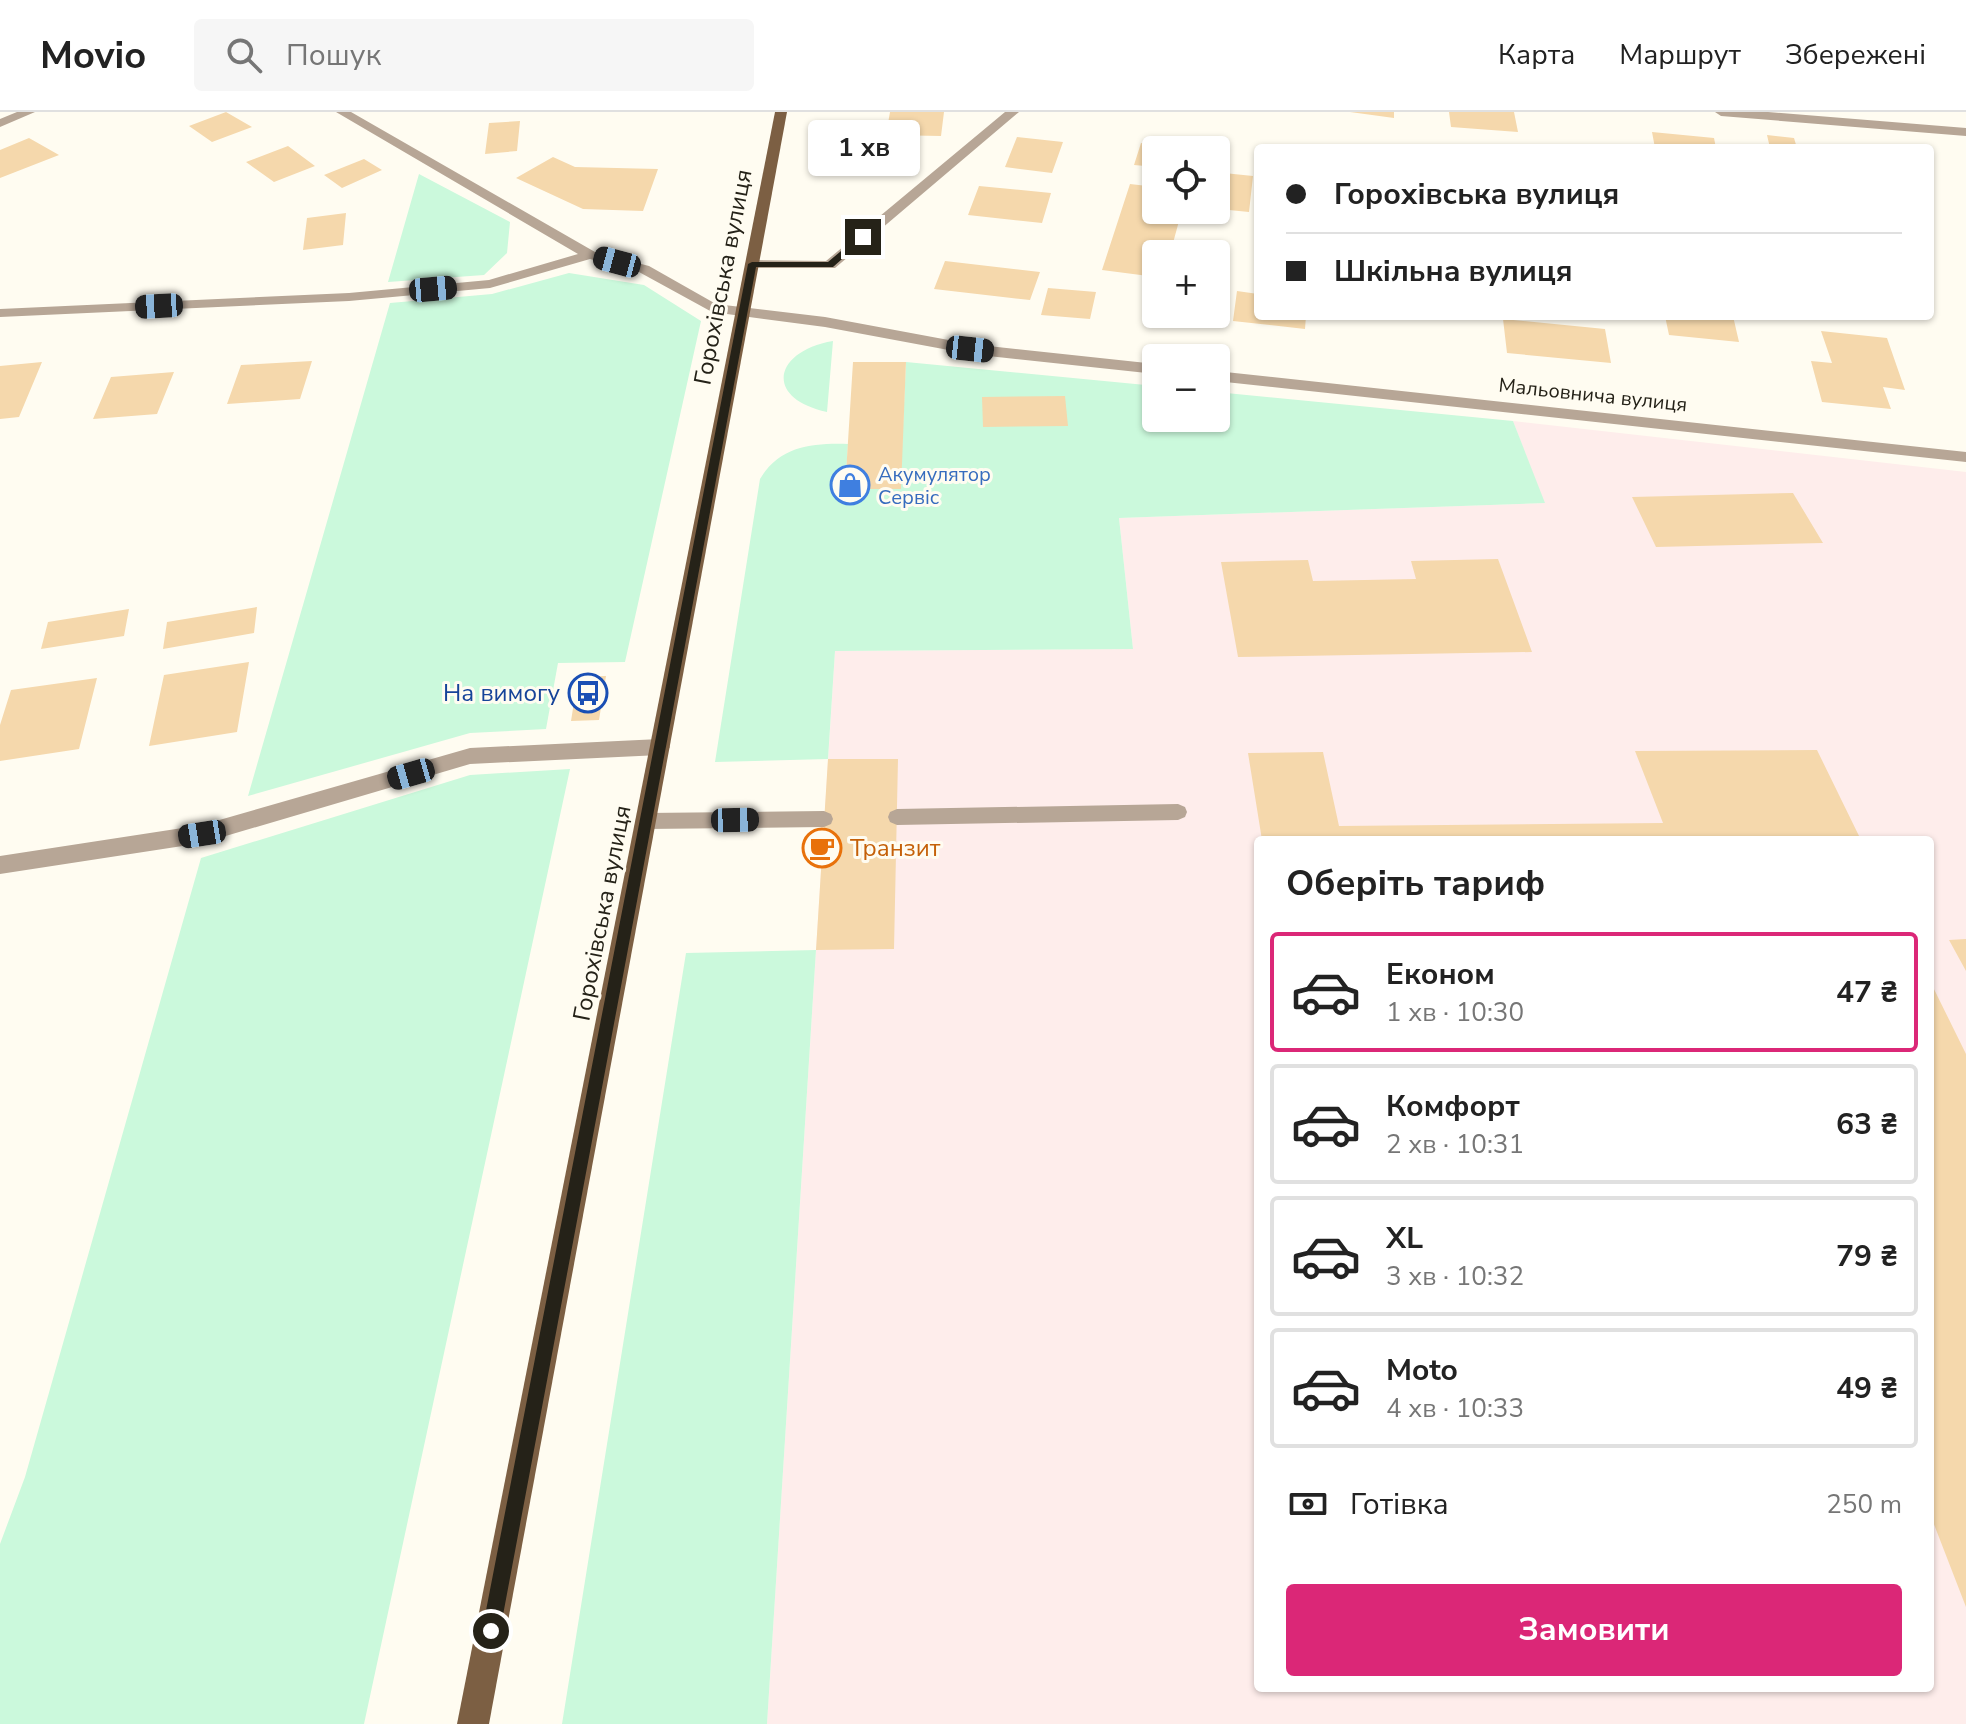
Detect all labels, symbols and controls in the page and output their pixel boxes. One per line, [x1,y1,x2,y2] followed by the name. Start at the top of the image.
[194,19,754,91] search box
[40,30,146,81] text: Movio
[222,33,266,77] icon: search
[286,35,381,76] text: Пошук
[1498,36,1575,74] text: Карта
[1619,36,1741,74] text: Маршрут
[1785,36,1926,74] text: Збережені
[807,121,919,177] callout: 1 хв
[838,130,890,165] text: 1 хв
[1142,136,1230,432] map controls
[1142,136,1230,224] button: locate
[686,166,760,388] street label: Горохівська вулиця
[1334,174,1619,215] text: Горохівська вулиця
[845,219,881,255] route end
[1142,240,1230,328] button: +
[591,244,643,280] car
[1334,251,1573,292] text: Шкільна вулиця
[408,275,458,303] car
[134,293,184,319] car
[945,335,995,363] car
[1142,344,1230,432] button: −
[1497,372,1689,418] street label: Мальовнича вулиця
[878,461,991,511] place label: Акумулятор Сервіс
[829,464,871,506] shop icon: Акумулятор Сервіс
[567,672,609,714] bus stop icon: На вимогу
[443,677,560,709] place label: На вимогу
[385,756,437,792] car
[565,802,639,1024] street label: Горохівська вулиця
[711,808,759,832] car
[176,818,228,850] car
[801,827,843,869] cafe icon: Транзит
[850,832,941,864] place label: Транзит
[1286,859,1545,908] text: Оберіть тариф
[1386,954,1495,995] text: Економ
[1290,956,1362,1028] icon: car
[1836,972,1898,1013] text: 47 ₴
[1386,995,1524,1030] text: 1 хв · 10:30
[1386,1086,1520,1127] text: Комфорт
[1290,1088,1362,1160] icon: car
[1836,1104,1898,1145] text: 63 ₴
[1386,1127,1524,1162] text: 2 хв · 10:31
[1386,1218,1423,1259] text: XL
[1290,1220,1362,1292] icon: car
[1836,1236,1898,1277] text: 79 ₴
[1386,1259,1524,1294] text: 3 хв · 10:32
[1386,1350,1458,1391] text: Moto
[1290,1352,1362,1424] icon: car
[1836,1368,1898,1409] text: 49 ₴
[1386,1391,1524,1426] text: 4 хв · 10:33
[1286,1482,1330,1526] icon: cash
[1350,1484,1449,1525] text: Готівка
[1826,1487,1902,1522] text: 250 m
[1286,1584,1902,1676] button: Замовити
[473,1613,509,1649] route start

